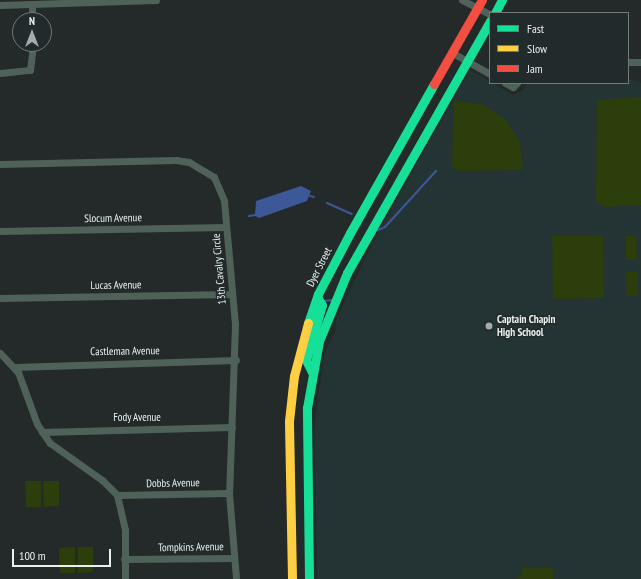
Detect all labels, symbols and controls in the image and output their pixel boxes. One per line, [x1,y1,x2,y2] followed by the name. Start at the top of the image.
[12,12,52,52] north arrow
[489,12,629,84] legend
[29,14,35,28] text: N
[527,21,544,36] text: Fast
[527,41,547,56] text: Slow
[527,61,543,76] text: Jam
[84,211,142,225] street label: Slocum Avenue
[209,233,229,305] street label: 13th Cavalry Circle
[303,245,335,289] street label: Dyer Street
[90,278,142,292] street label: Lucas Avenue
[497,313,556,339] place label: Captain Chapin High School
[484,321,494,331] marker: Captain Chapin High School
[90,344,160,358] street label: Castleman Avenue
[113,410,161,424] street label: Fody Avenue
[146,476,200,490] street label: Dobbs Avenue
[158,540,224,554] street label: Tompkins Avenue
[14,541,113,567] scale bar
[19,548,46,563] text: 100 m

